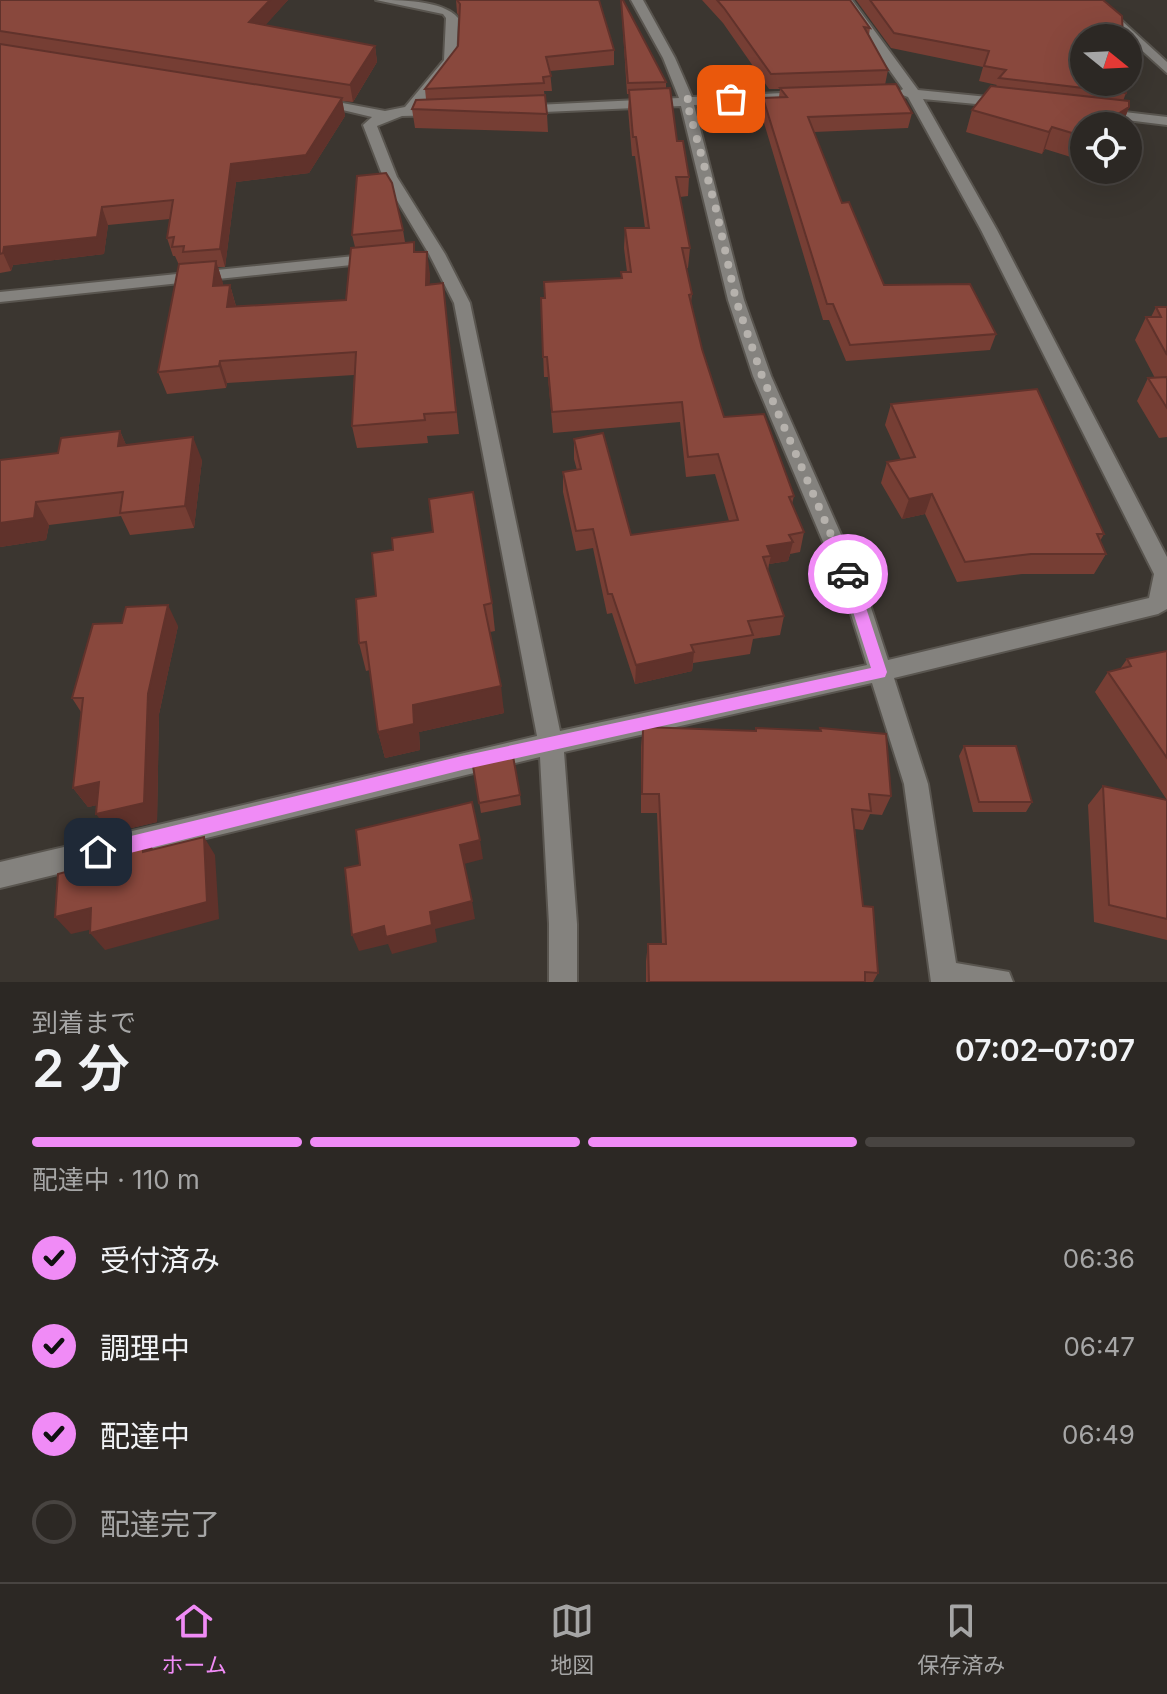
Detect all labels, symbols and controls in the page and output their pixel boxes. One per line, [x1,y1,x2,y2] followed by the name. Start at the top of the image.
[1070,24,1142,96] north arrow
[1070,24,1142,184] map controls
[697,65,765,133] pin
[709,77,753,121] icon: bag
[1070,112,1142,184] button: locate
[808,534,888,614] courier
[826,552,870,596] icon: car
[64,818,132,886] pin
[76,830,120,874] icon: home
[32,1007,136,1038] text: 到着まで
[955,1032,1135,1068] text: 07:02–07:07
[32,1037,130,1100] text: 2 分
[32,1164,200,1195] text: 配達中 · 110 m
[32,1236,76,1280] icon: check
[100,1242,220,1278] text: 受付済み
[1063,1243,1135,1274] text: 06:36
[32,1324,76,1368] icon: check
[100,1330,190,1366] text: 調理中
[1063,1331,1135,1362] text: 06:47
[32,1412,76,1456] icon: check
[100,1418,190,1454] text: 配達中
[1062,1419,1135,1450] text: 06:49
[100,1506,220,1542] text: 配達完了
[162,1599,227,1679] tab: ホーム
[550,1599,594,1679] tab: 地図
[917,1599,1005,1679] tab: 保存済み

